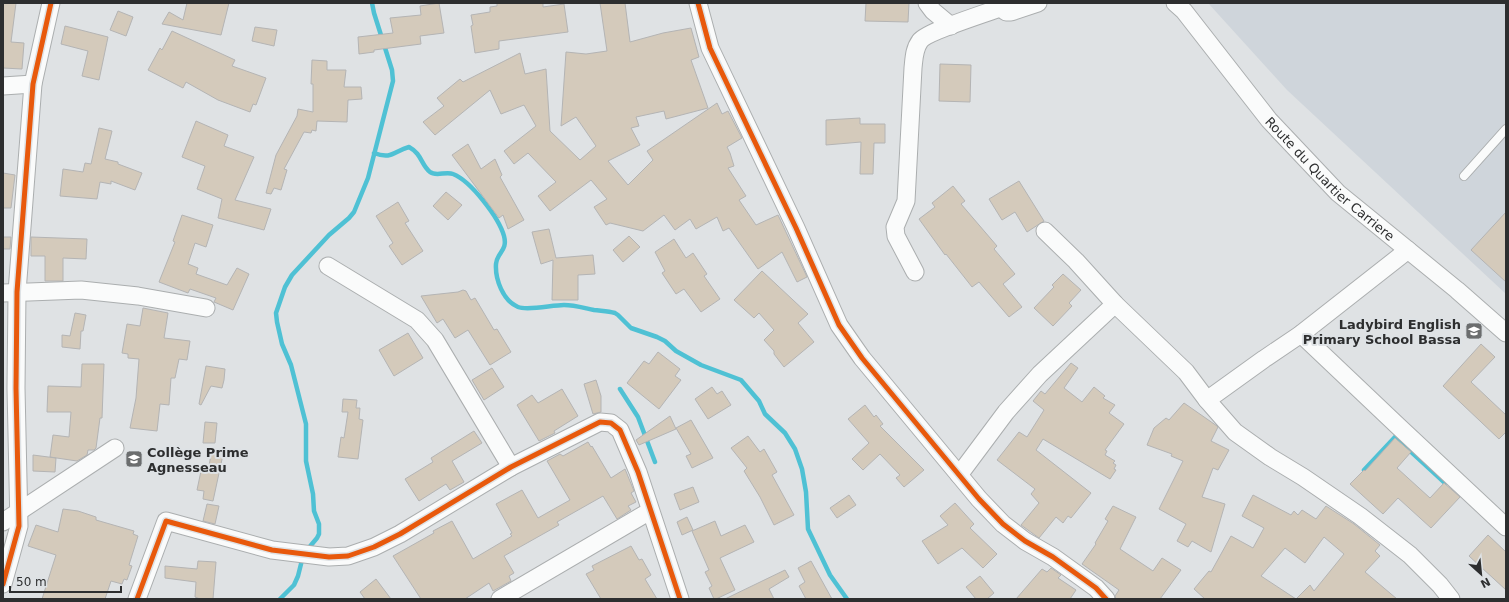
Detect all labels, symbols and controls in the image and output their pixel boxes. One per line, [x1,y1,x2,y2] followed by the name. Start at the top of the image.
[1262,114,1398,243] street label: Route du Quartier Carriere
[1303,317,1461,347] place label: Ladybird English Primary School Bassa
[1464,321,1484,341] school or university icon: Ladybird English Primary School Bassa
[147,445,249,475] place label: Collège Prime Agnesseau
[124,449,144,469] school or university icon: Collège Prime Agnesseau
[1461,554,1501,594] north arrow
[10,568,121,594] scale bar
[16,575,47,589] text: 50 m
[1478,575,1492,590] text: N

